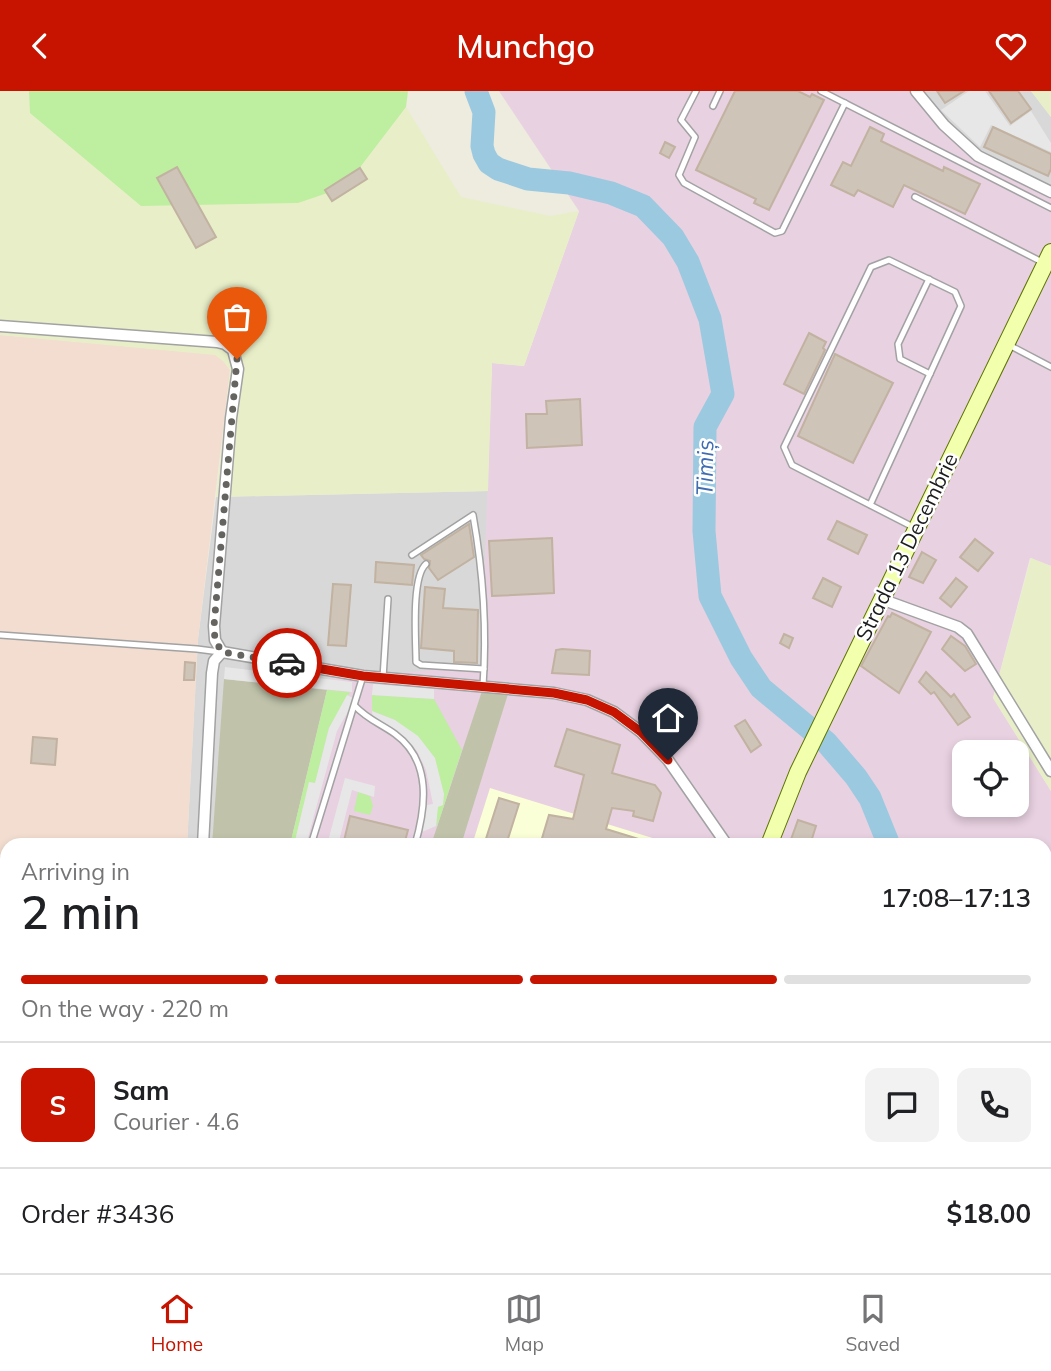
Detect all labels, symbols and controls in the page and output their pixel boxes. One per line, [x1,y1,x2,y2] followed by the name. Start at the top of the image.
[456,26,595,66] text: Munchgo
[21,27,59,65] icon: back
[992,27,1030,65] icon: heart
[207,287,267,359] pin
[218,298,256,336] icon: bag
[690,440,720,496] water label: Timiș
[849,448,963,645] street label: Strada 13 Decembrie
[252,628,322,698] courier
[268,644,306,682] icon: car
[638,688,698,760] pin
[649,699,687,737] icon: home
[952,740,1029,817] map controls
[952,740,1029,817] button: locate
[21,857,130,886] text: Arriving in
[881,881,1031,914] text: 17:08–17:13
[21,883,140,941] text: 2 min
[21,994,229,1023] text: On the way · 220 m
[865,1068,939,1142] button: chat
[957,1068,1031,1142] button: phone
[113,1074,169,1107] text: Sam
[50,1089,66,1122] text: S
[113,1107,239,1136] text: Courier · 4.6
[21,1197,174,1230] text: Order #3436
[947,1197,1031,1230] text: $18.00
[151,1290,203,1356] tab: Home
[505,1290,544,1356] tab: Map
[845,1290,900,1356] tab: Saved

